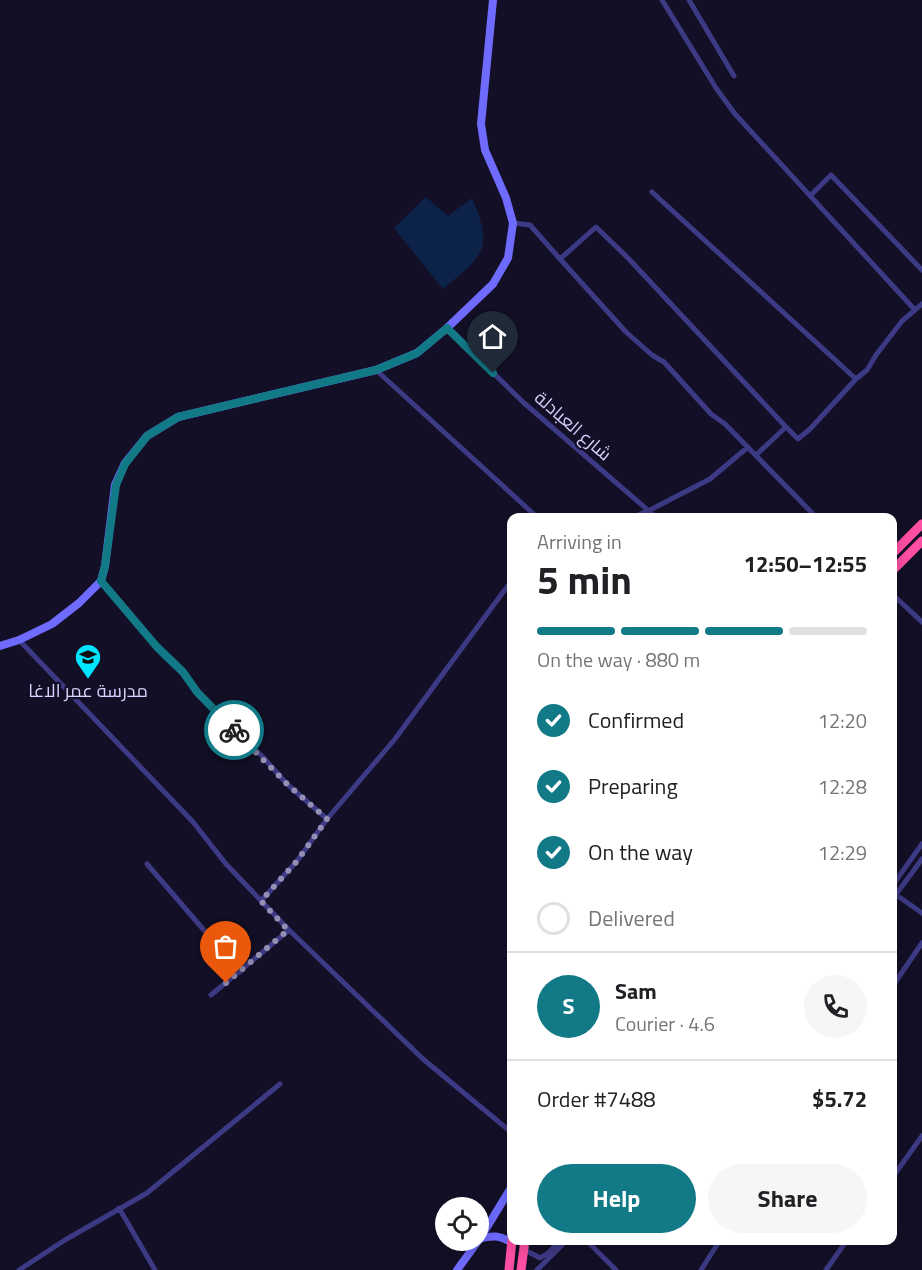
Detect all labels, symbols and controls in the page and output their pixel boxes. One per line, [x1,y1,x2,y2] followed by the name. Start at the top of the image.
[467,311,518,373] pin
[476,320,509,353] icon: home
[529,384,618,467] street label: شارع العبادلة
[537,526,622,557] text: Arriving in
[744,547,867,581] text: 12:50–12:55
[537,550,632,609] text: 5 min
[73,642,103,680] school or university icon: مدرسة عمر الاغا
[537,644,700,675] text: On the way · 880 m
[28,677,148,704] place label: مدرسة عمر الاغا
[204,700,264,760] courier
[588,703,684,737] text: Confirmed
[537,704,570,737] icon: check
[818,705,867,736] text: 12:20
[218,714,251,747] icon: bike
[588,769,678,803] text: Preparing
[537,770,570,803] icon: check
[818,771,867,802] text: 12:28
[588,835,693,869] text: On the way
[537,836,570,869] icon: check
[818,837,867,868] text: 12:29
[588,901,675,935] text: Delivered
[200,921,251,983] pin
[209,930,242,963] icon: bag
[615,974,657,1008] text: Sam
[804,975,867,1038] button: phone
[563,989,574,1023] text: S
[615,1008,715,1039] text: Courier · 4.6
[537,1082,656,1116] text: Order #7488
[812,1082,867,1116] text: $5.72
[537,1164,696,1233] button: Help
[708,1164,867,1233] button: Share
[435,1197,489,1251] map controls
[435,1197,489,1251] button: locate

